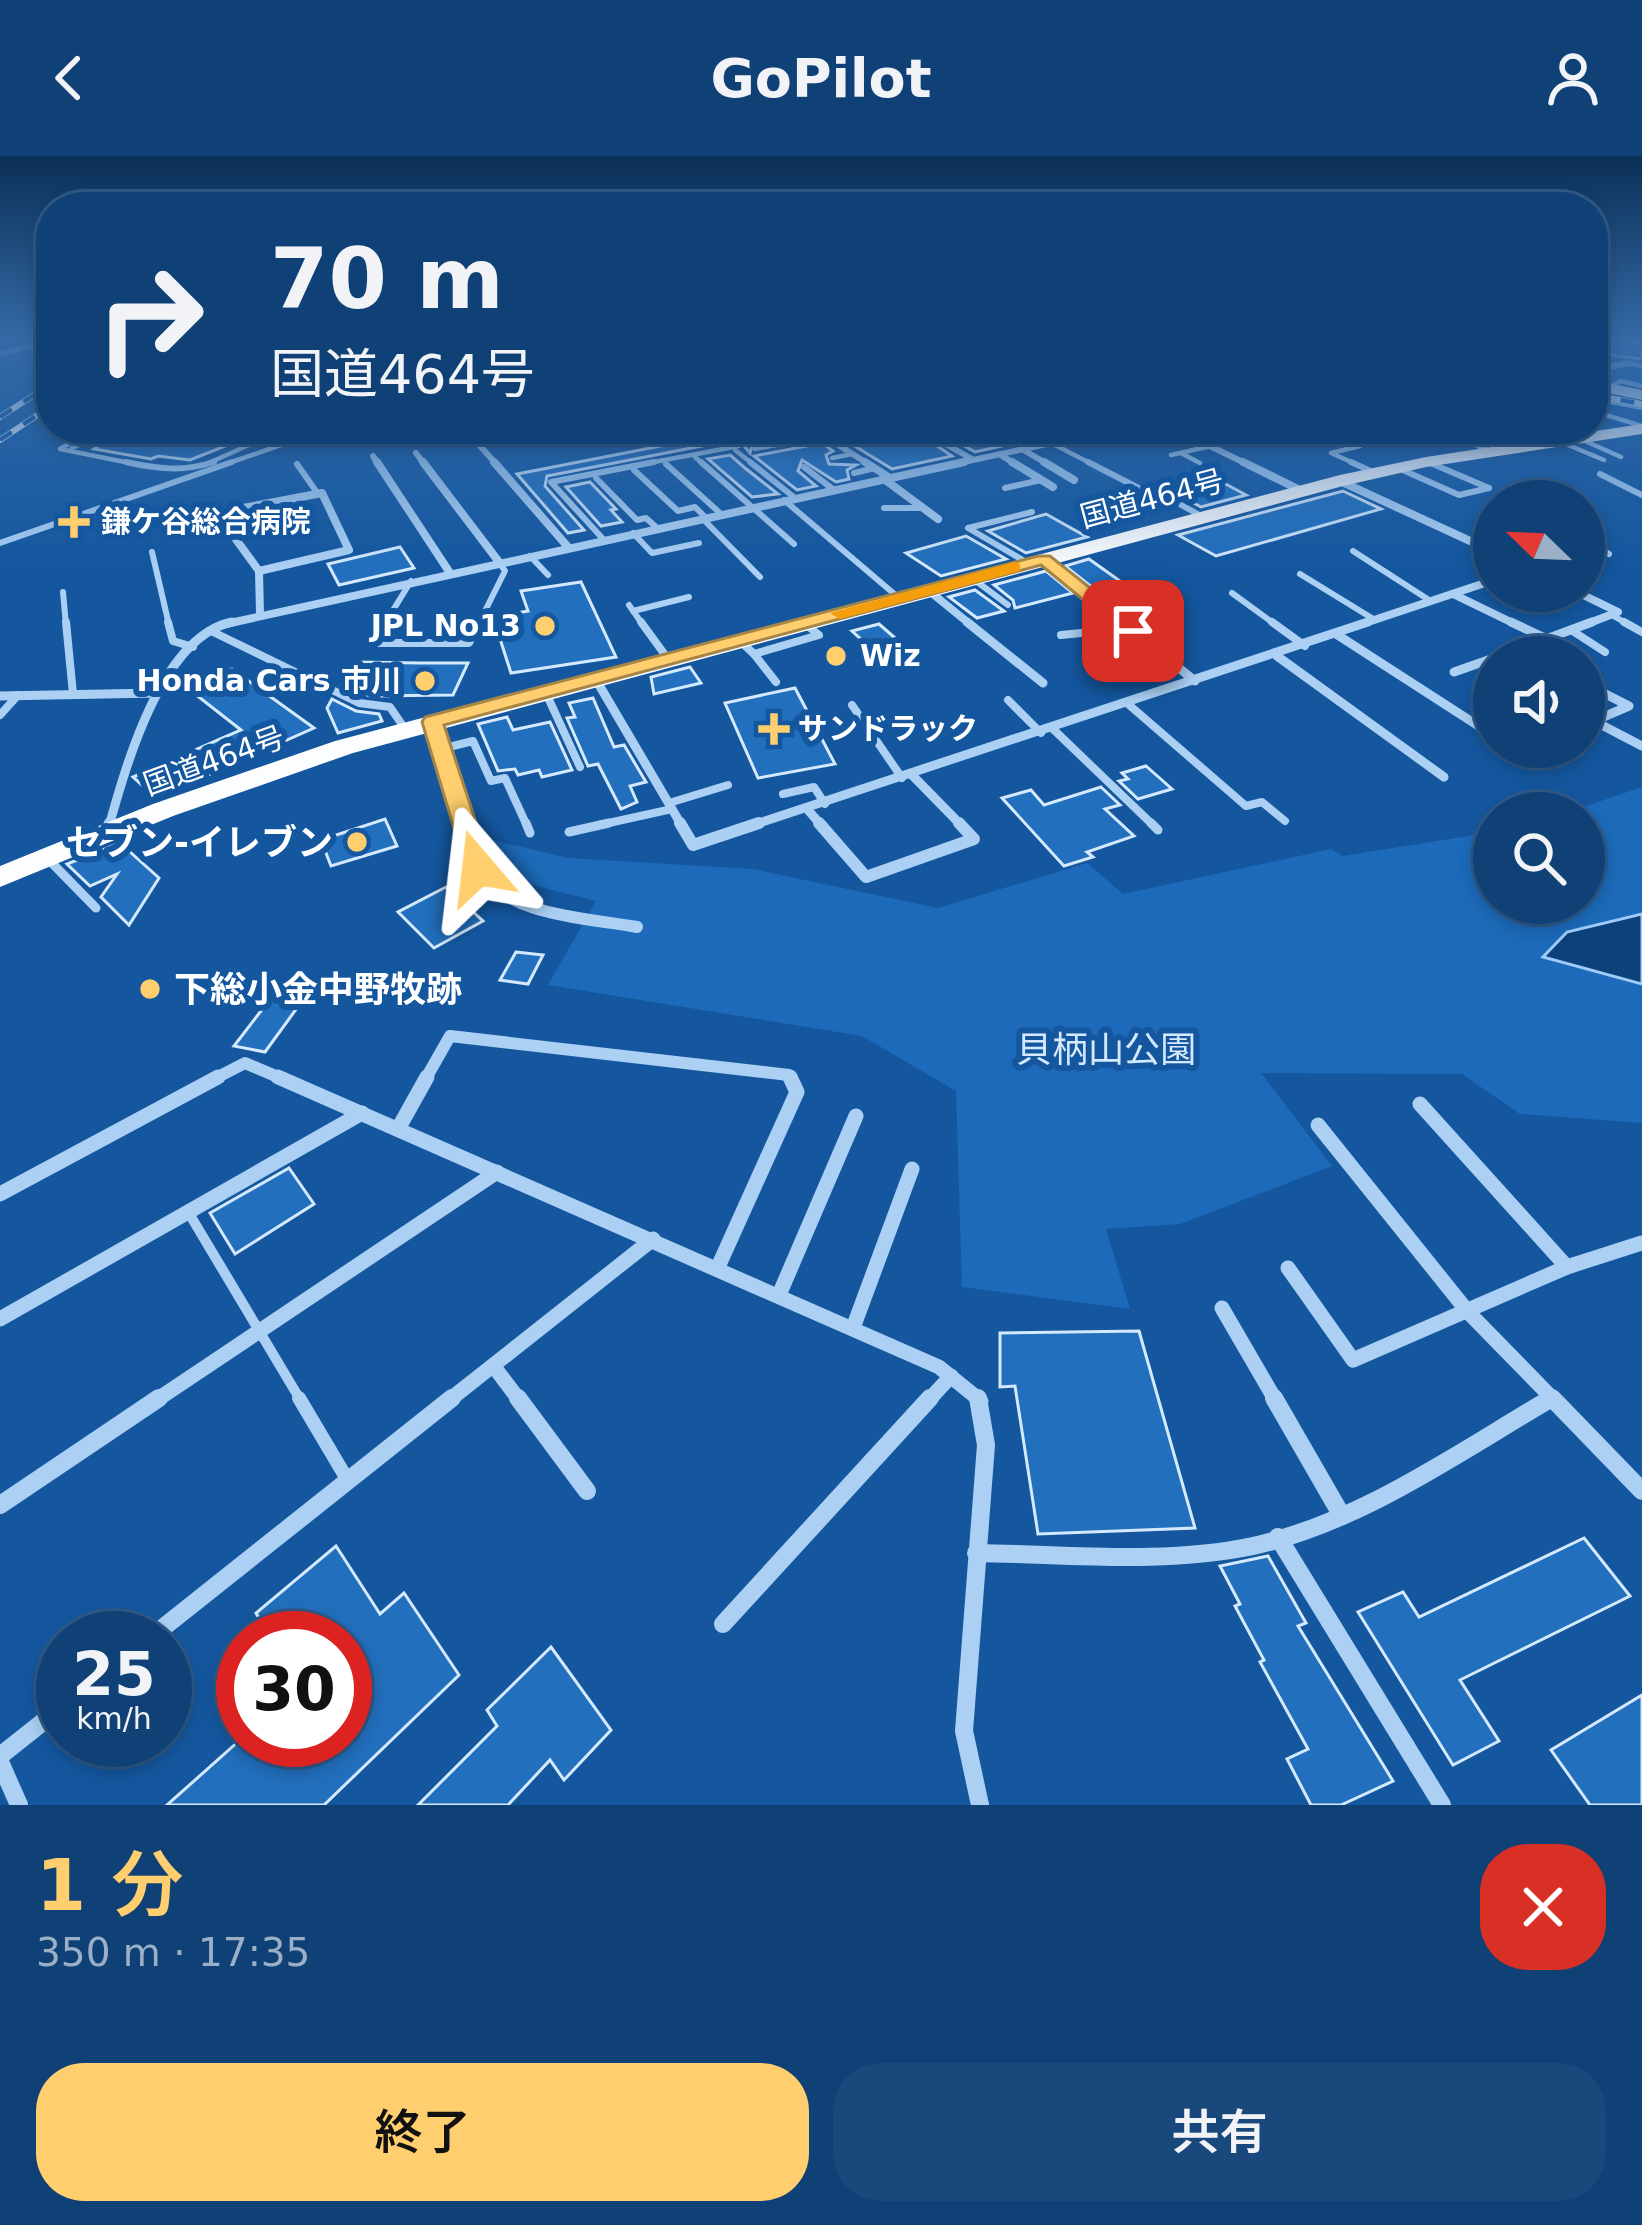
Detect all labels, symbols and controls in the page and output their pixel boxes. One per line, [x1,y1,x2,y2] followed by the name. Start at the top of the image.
[36,45,102,111] icon: back
[1540,45,1606,111] icon: person
[711,47,931,110] text: GoPilot
[270,230,504,328] text: 70 m
[72,240,228,396] icon: right
[270,343,535,406] text: 国道464号
[1076,463,1228,534] street label: 国道464号
[1473,480,1605,612] north arrow
[1473,480,1605,924] map controls
[101,504,311,539] place label: 鎌ケ谷総合病院
[58,506,90,538] marker: 鎌ケ谷総合病院
[1082,580,1184,682] pin
[1100,598,1166,664] icon: arrive
[369,608,521,643] place label: JPL No13
[532,613,558,639] marker: JPL No13
[1473,636,1605,768] button: sound
[860,638,921,673] place label: Wiz
[823,643,849,669] marker: Wiz
[136,663,401,698] place label: Honda Cars 市川
[412,668,438,694] marker: Honda Cars 市川
[798,711,978,746] place label: サンドラック
[761,716,787,742] marker: サンドラック
[139,719,289,802] street label: 国道464号
[1473,792,1605,924] button: search
[415,805,541,931] position arrow
[66,822,333,863] place label: セブン-イレブン
[344,829,370,855] marker: セブン-イレブン
[174,969,462,1010] place label: 下総小金中野牧跡
[137,976,163,1002] marker: 下総小金中野牧跡
[1016,1029,1196,1070] park label: 貝柄山公園
[216,1611,372,1767] speed limit sign: 30
[72,1639,156,1709] text: 25
[76,1701,152,1736] text: km/h
[36,1843,183,1927] text: 1 分
[1480,1844,1606,1970] button: close
[36,1930,310,1975] text: 350 m · 17:35
[36,2063,809,2201] button: 終了
[833,2063,1606,2201] button: 共有

